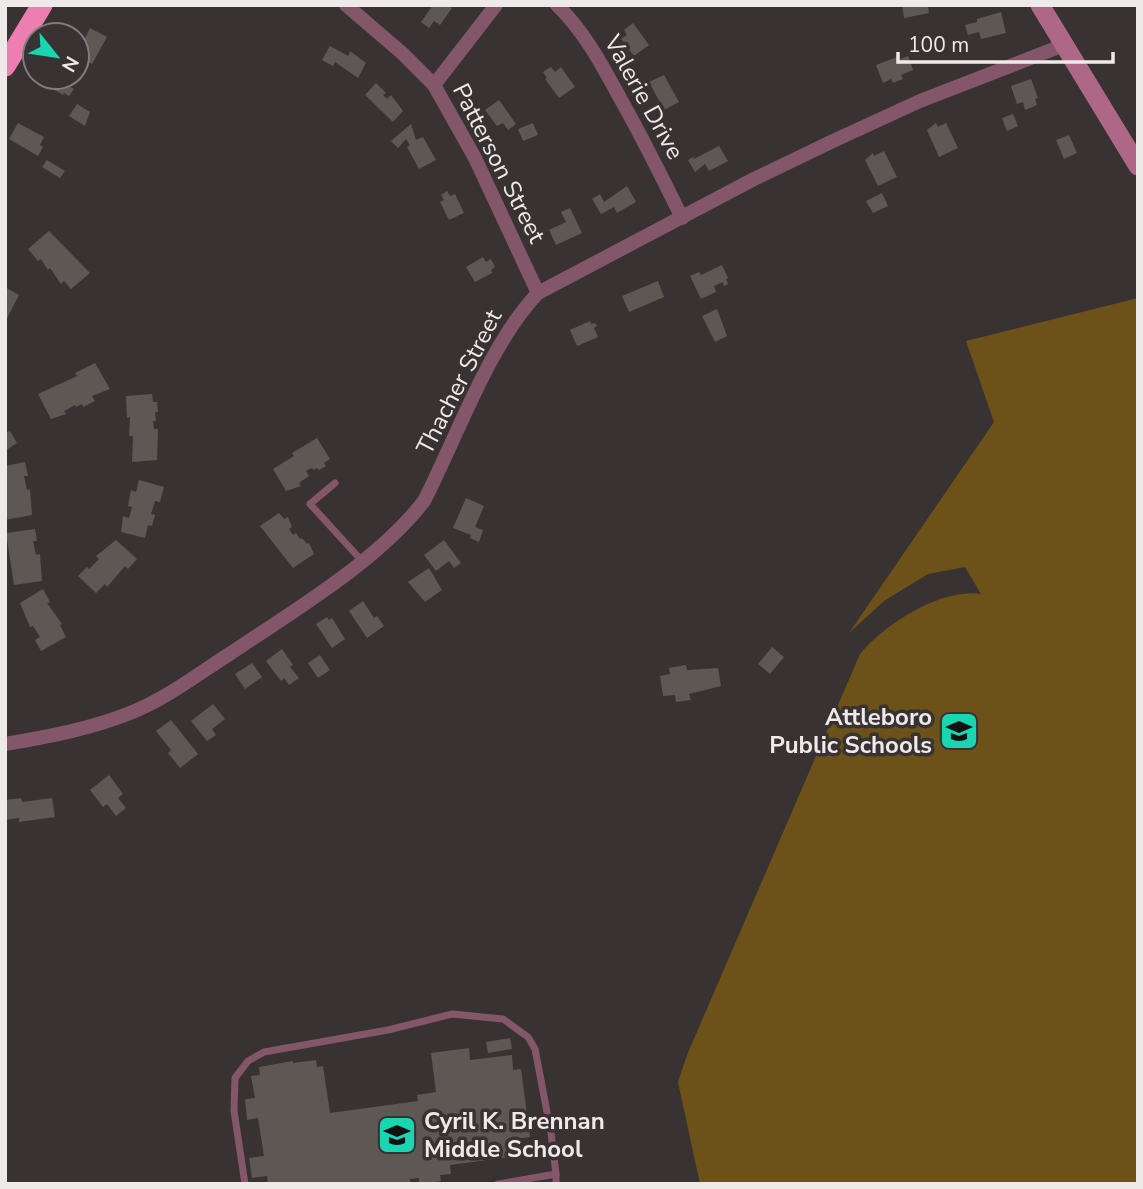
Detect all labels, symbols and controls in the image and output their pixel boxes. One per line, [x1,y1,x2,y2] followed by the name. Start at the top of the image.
[21,21,91,91] north arrow
[898,21,1113,65] scale bar
[596,28,691,165] street label: Valerie Drive
[908,31,969,59] text: 100 m
[55,51,85,77] text: N
[445,78,553,249] street label: Patterson Street
[409,304,510,460] street label: Thacher Street
[769,701,932,761] place label: Attleboro Public Schools
[938,710,980,752] school or university icon: Attleboro Public Schools
[424,1105,605,1165] place label: Cyril K. Brennan Middle School
[376,1114,418,1156] school or university icon: Cyril K. Brennan Middle School

